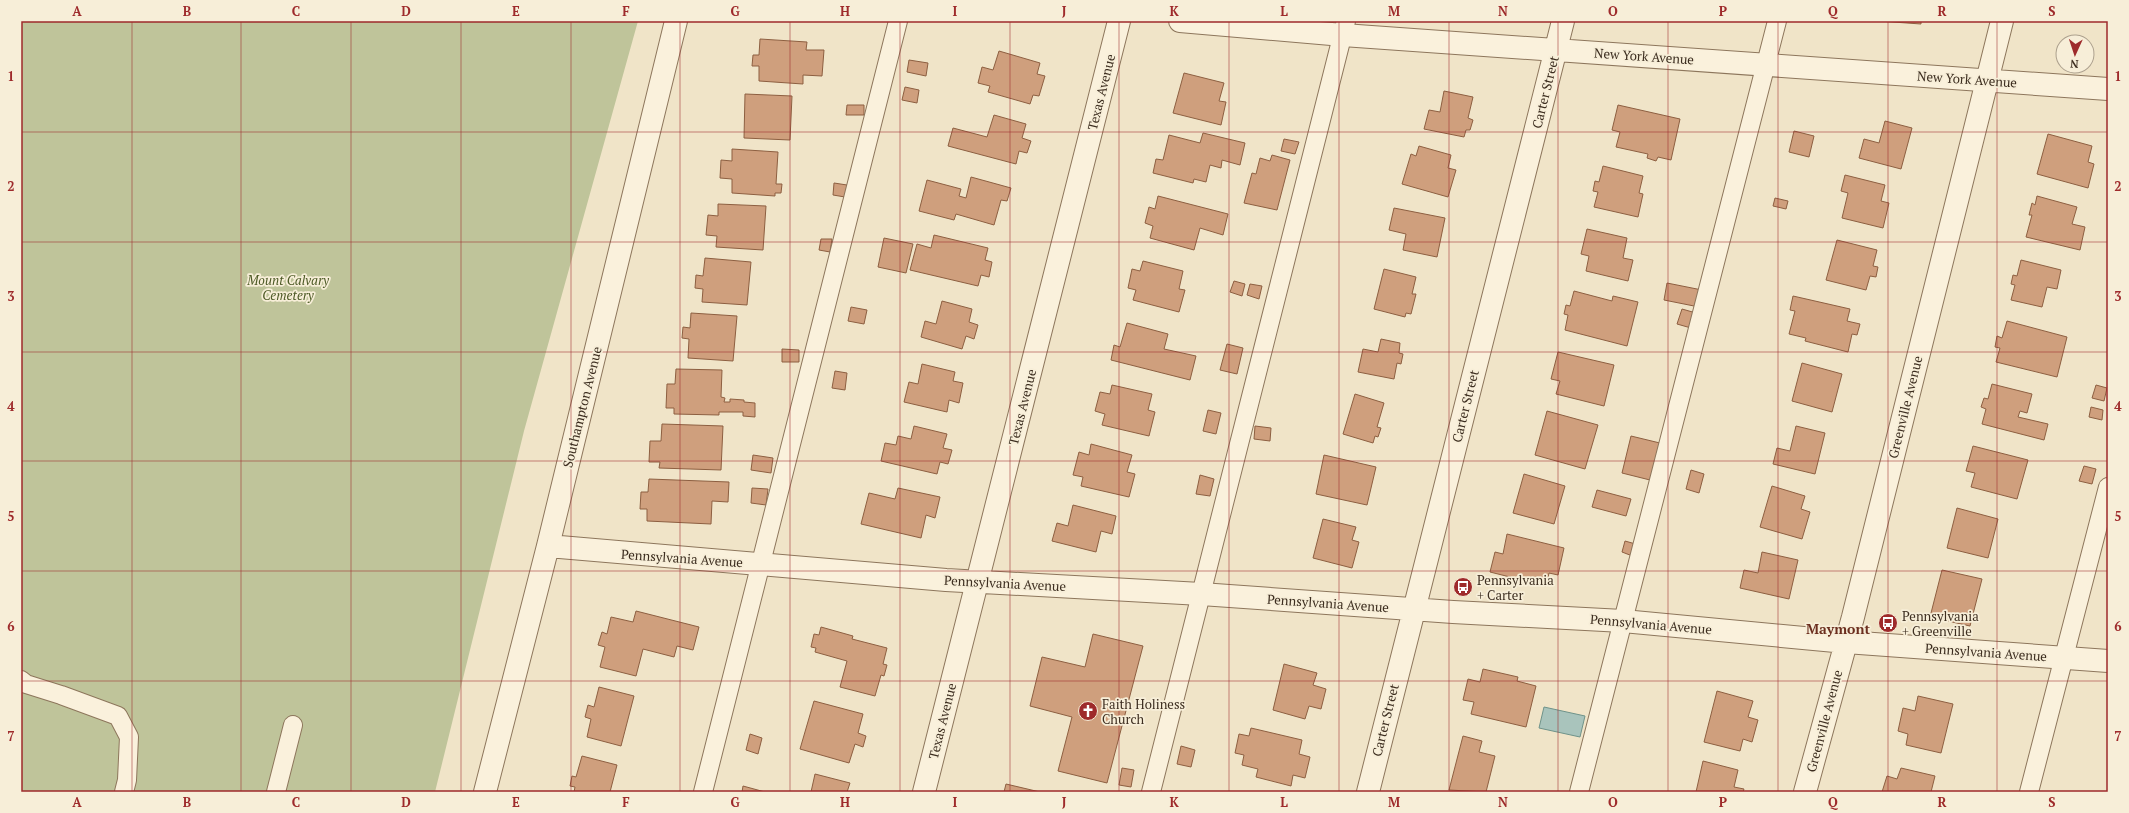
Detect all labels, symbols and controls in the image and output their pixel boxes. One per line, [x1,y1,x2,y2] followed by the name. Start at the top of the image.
[72,2,82,20] text: A
[183,2,191,20] text: B
[292,2,300,20] text: C
[401,2,411,20] text: D
[512,2,520,20] text: E
[622,2,630,20] text: F
[730,2,740,20] text: G
[840,2,850,20] text: H
[953,2,958,20] text: I
[1062,2,1067,20] text: J
[1169,2,1179,20] text: K
[1280,2,1288,20] text: L
[1388,2,1400,20] text: M
[1498,2,1508,20] text: N
[1608,2,1618,20] text: O
[1719,2,1727,20] text: P
[1828,2,1839,20] text: Q
[1937,2,1947,20] text: R
[2048,2,2056,20] text: S
[2055,34,2095,74] north arrow
[1593,44,1695,68] street label: New York Avenue
[1083,52,1119,132] street label: Texas Avenue
[1527,54,1563,130] street label: Carter Street
[2069,57,2079,71] text: N
[7,67,15,85] text: 1
[1916,67,2018,91] street label: New York Avenue
[2114,67,2122,85] text: 1
[7,177,15,195] text: 2
[2114,177,2122,195] text: 2
[246,271,330,304] park label: Mount Calvary Cemetery
[7,287,15,305] text: 3
[2114,287,2122,305] text: 3
[558,345,606,469] street label: Southampton Avenue
[1884,354,1926,460] street label: Greenville Avenue
[1004,367,1040,447] street label: Texas Avenue
[1447,368,1483,444] street label: Carter Street
[7,397,15,415] text: 4
[2114,397,2122,415] text: 4
[7,507,15,525] text: 5
[2114,507,2122,525] text: 5
[620,545,744,571] street label: Pennsylvania Avenue
[943,571,1067,595] street label: Pennsylvania Avenue
[1477,571,1554,604] place label: Pennsylvania + Carter
[1452,576,1474,598] bus stop icon: Pennsylvania + Carter
[1266,590,1390,616] street label: Pennsylvania Avenue
[1902,607,1979,640] place label: Pennsylvania + Greenville
[1589,610,1713,638] street label: Pennsylvania Avenue
[1877,612,1899,634] bus stop icon: Pennsylvania + Greenville
[7,617,15,635] text: 6
[2114,617,2122,635] text: 6
[1806,619,1870,638] district label: Maymont
[1924,639,2048,665] street label: Pennsylvania Avenue
[1802,668,1846,774] street label: Greenville Avenue
[924,681,960,761] street label: Texas Avenue
[1367,682,1403,758] street label: Carter Street
[1102,695,1185,728] place label: Faith Holiness Church
[1077,700,1099,722] church icon: Faith Holiness Church
[7,727,15,745] text: 7
[2114,727,2122,745] text: 7
[72,793,82,811] text: A
[183,793,191,811] text: B
[292,793,300,811] text: C
[401,793,411,811] text: D
[512,793,520,811] text: E
[622,793,630,811] text: F
[730,793,740,811] text: G
[840,793,850,811] text: H
[953,793,958,811] text: I
[1062,793,1067,811] text: J
[1169,793,1179,811] text: K
[1280,793,1288,811] text: L
[1388,793,1400,811] text: M
[1498,793,1508,811] text: N
[1608,793,1618,811] text: O
[1719,793,1727,811] text: P
[1828,793,1839,811] text: Q
[1937,793,1947,811] text: R
[2048,793,2056,811] text: S

